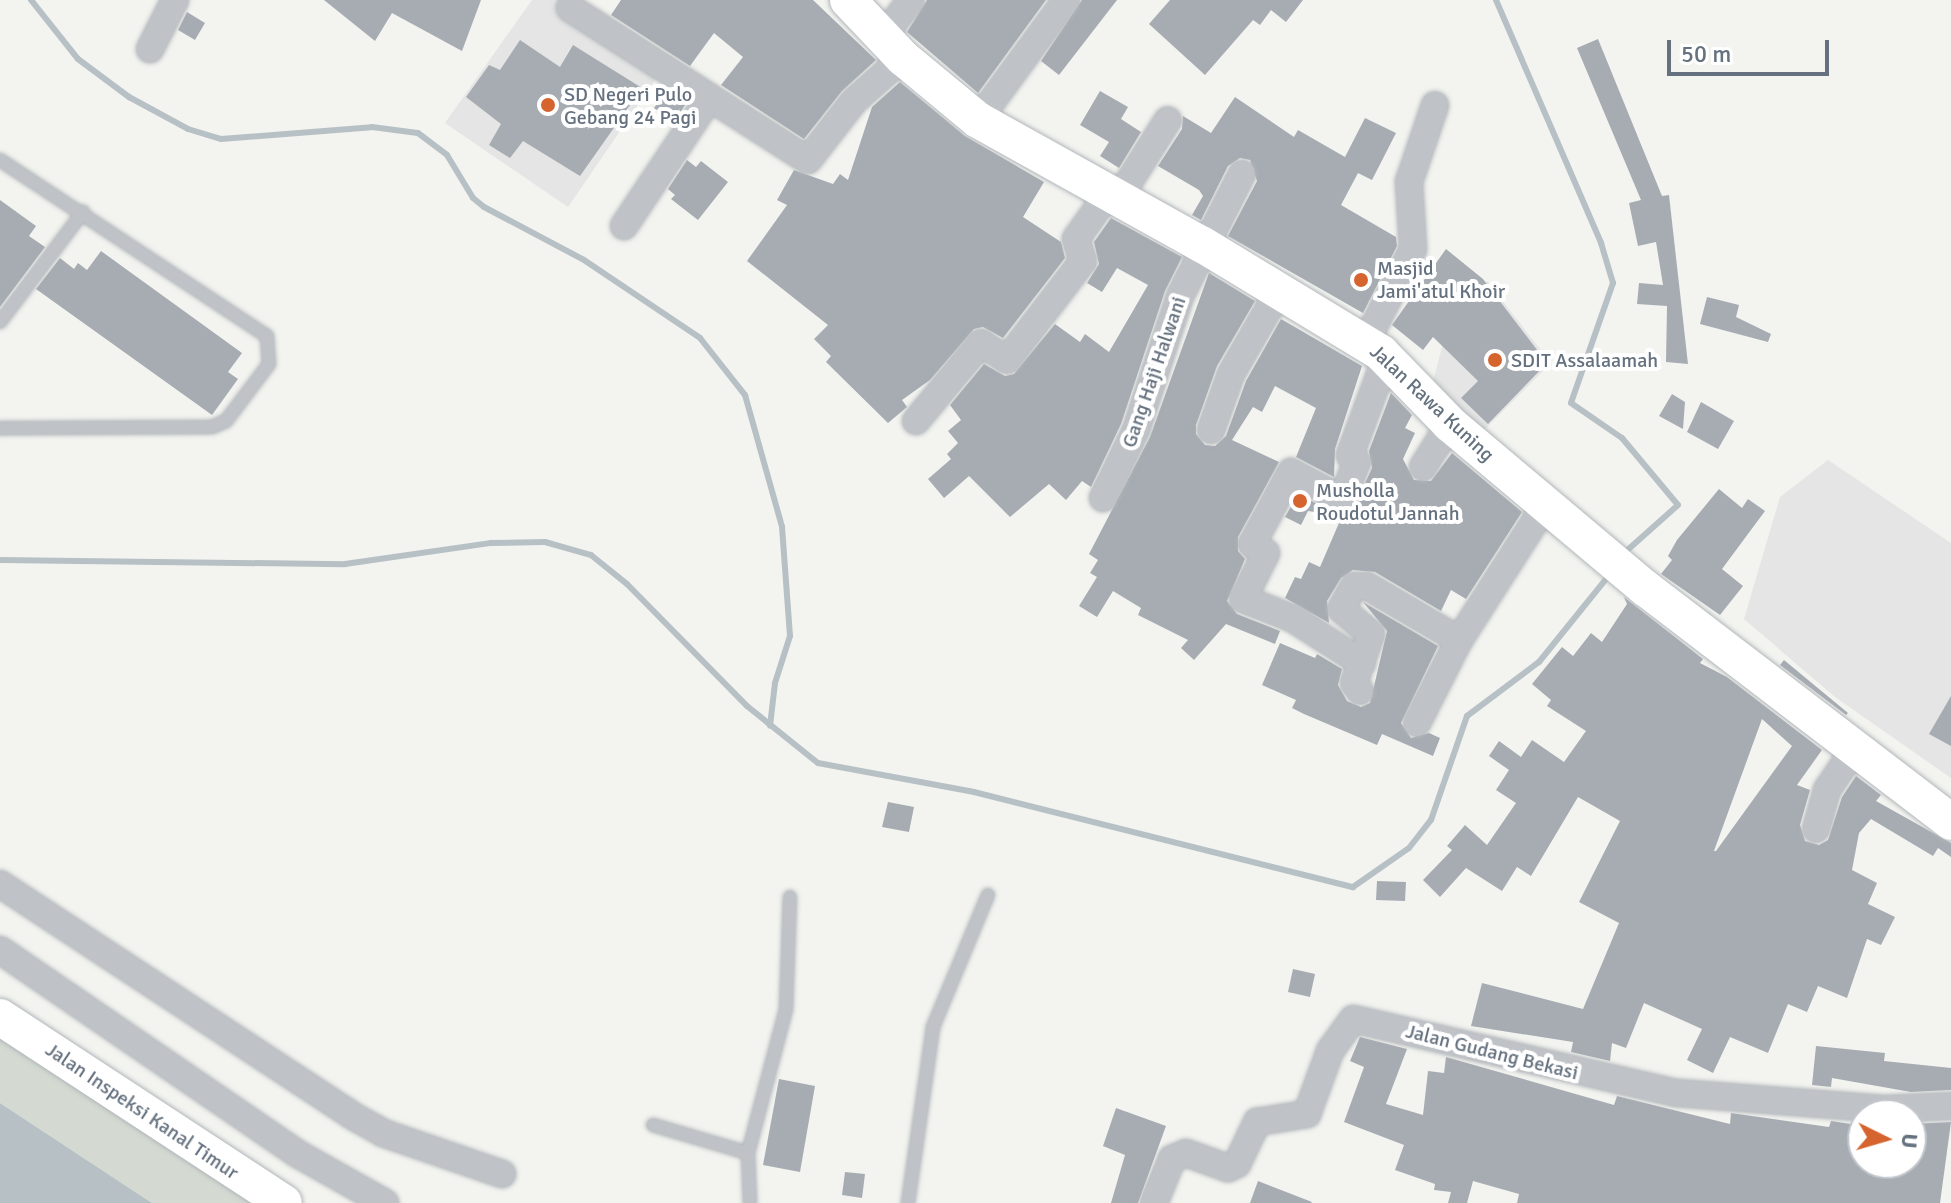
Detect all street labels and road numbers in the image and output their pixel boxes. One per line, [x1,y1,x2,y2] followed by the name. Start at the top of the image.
[1117,293,1191,451] street label: Gang Haji Halwani
[1365,339,1499,467] street label: Jalan Rawa Kuning
[1403,1019,1581,1085] street label: Jalan Gudang Bekasi
[41,1037,243,1185] street label: Jalan Inspeksi Kanal Timur

